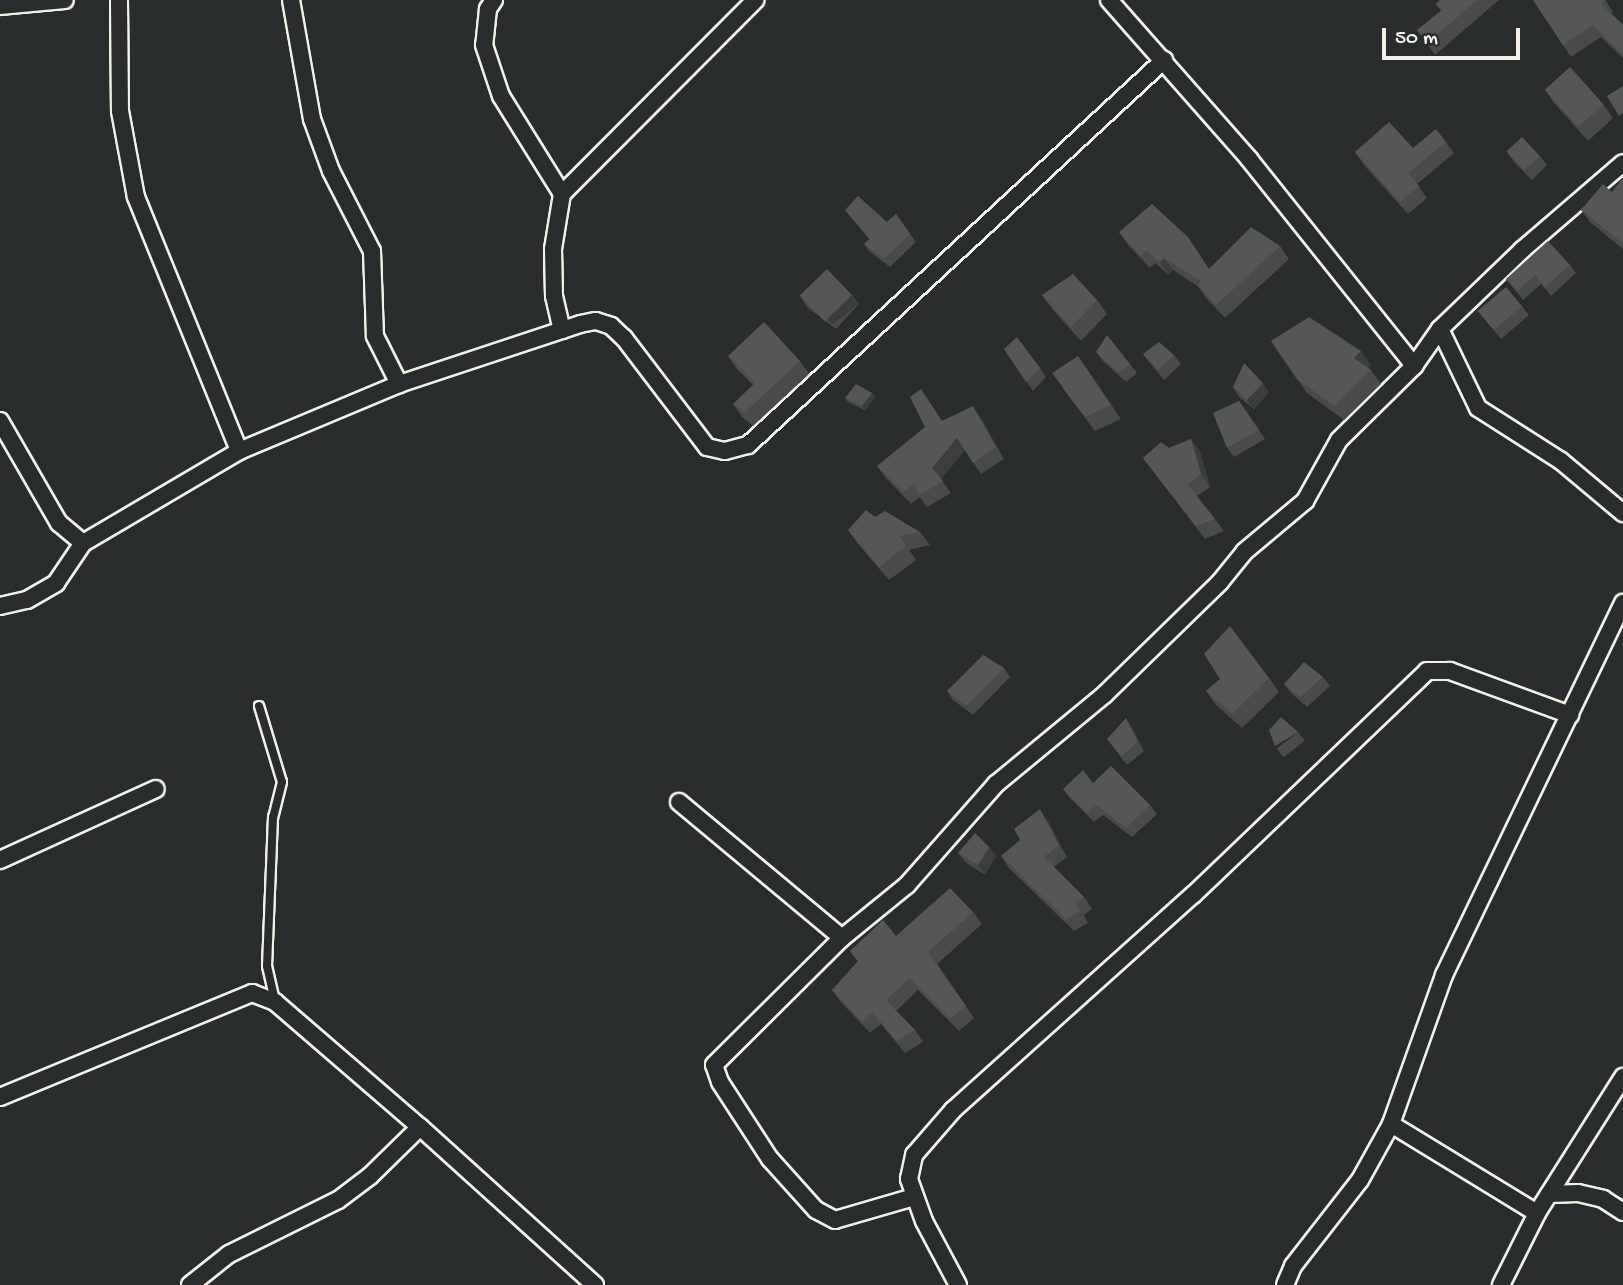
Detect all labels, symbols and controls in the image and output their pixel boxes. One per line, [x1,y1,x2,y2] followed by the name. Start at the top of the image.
[1385,14,1523,58] scale bar
[1395,27,1438,52] text: 50 m

